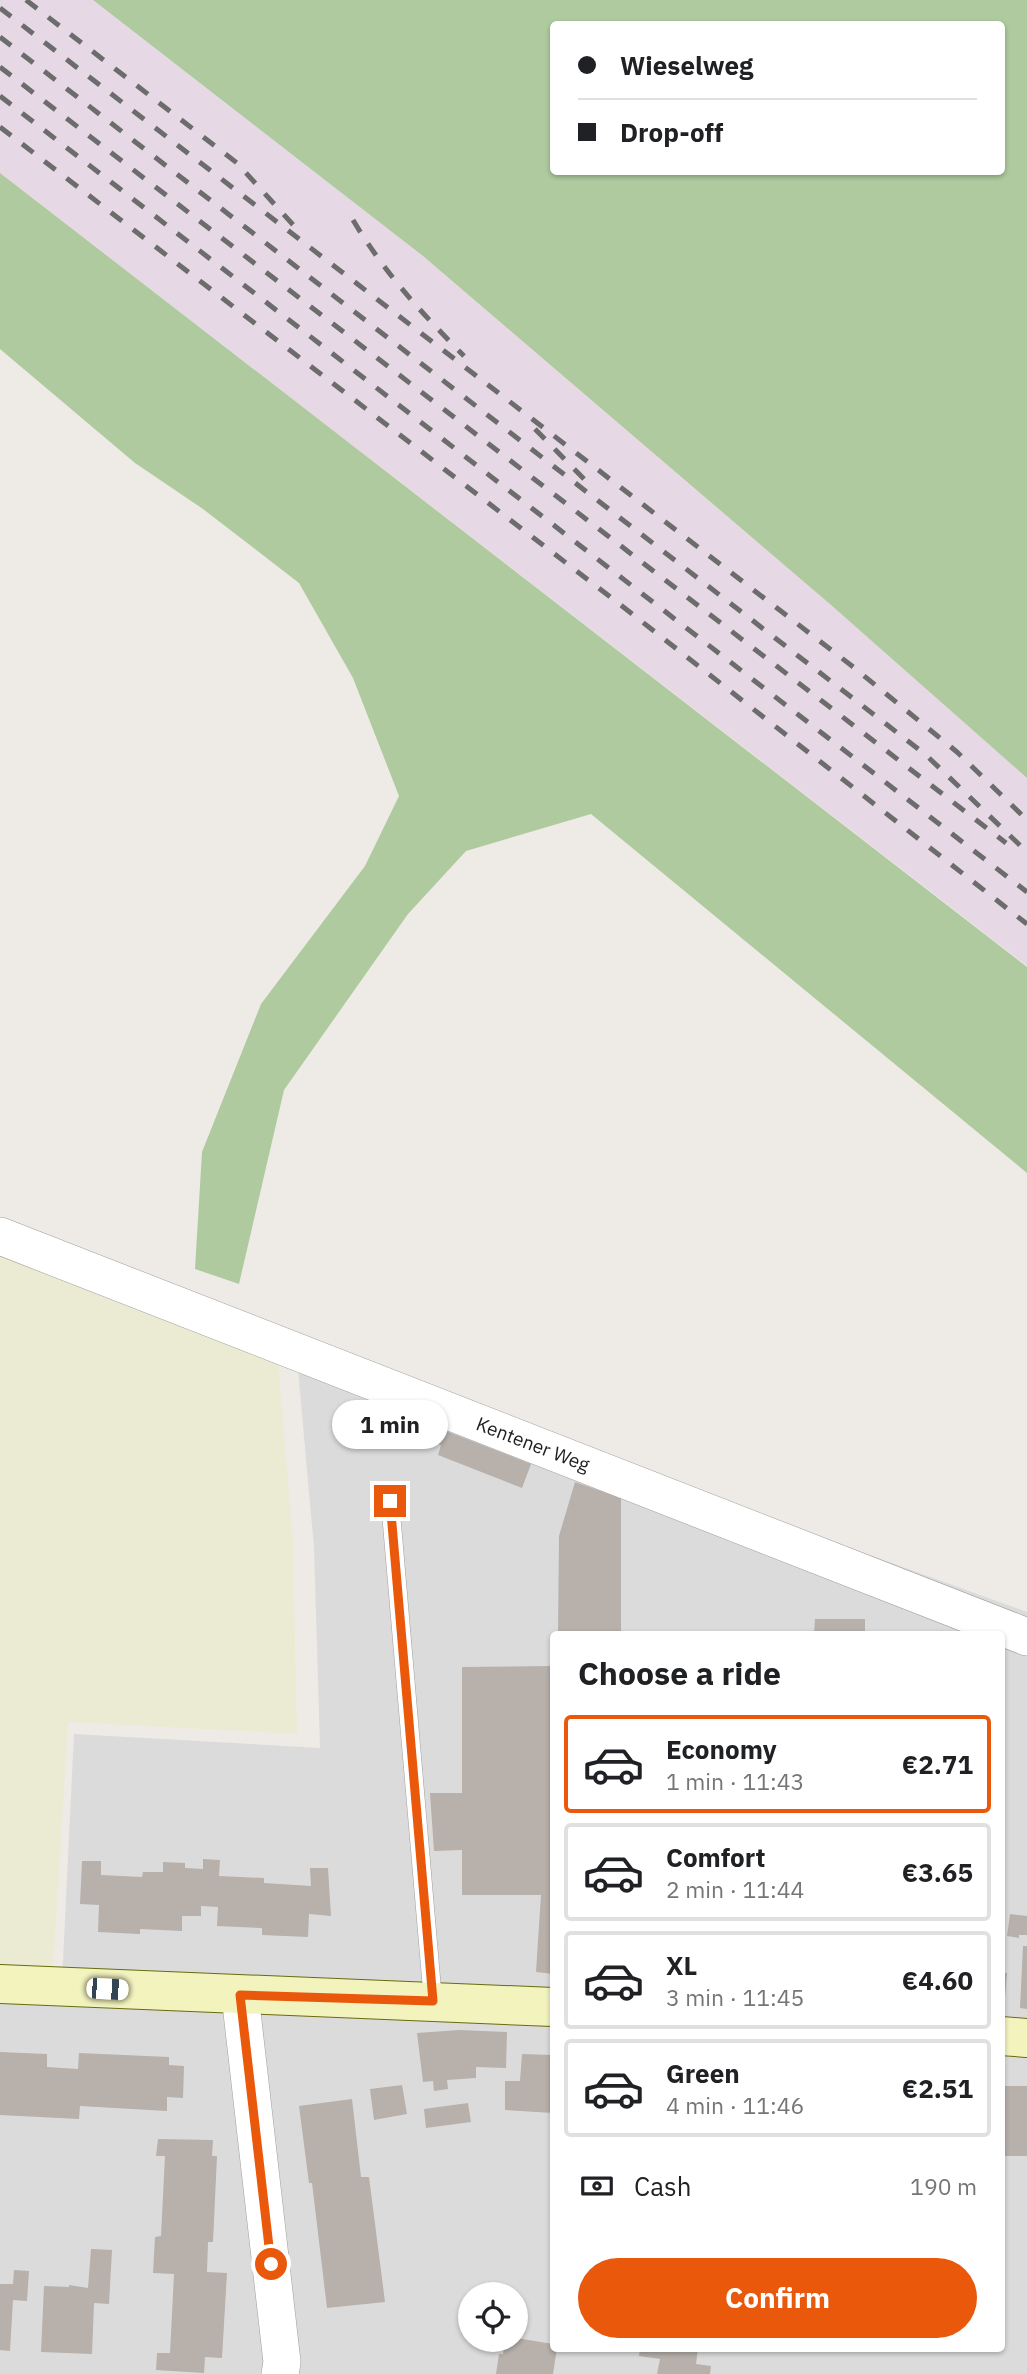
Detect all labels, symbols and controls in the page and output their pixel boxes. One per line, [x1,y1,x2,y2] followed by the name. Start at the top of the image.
[620,48,753,82] text: Wieselweg
[620,115,723,149] text: Drop-off
[332,1400,448,1448] callout: 1 min
[360,1409,420,1439] text: 1 min
[473,1411,593,1477] street label: Kentener Weg
[374,1485,406,1517] route end
[578,1652,781,1694] text: Choose a ride
[666,1732,777,1766] text: Economy
[582,1733,645,1796] icon: car
[902,1747,973,1781] text: €2.71
[666,1766,804,1796] text: 1 min · 11:43
[666,1840,765,1874] text: Comfort
[582,1841,645,1904] icon: car
[902,1855,973,1889] text: €3.65
[666,1874,804,1904] text: 2 min · 11:44
[666,1948,697,1982] text: XL
[582,1949,645,2012] icon: car
[902,1963,973,1997] text: €4.60
[86,1977,129,2001] car
[666,1982,804,2012] text: 3 min · 11:45
[666,2056,740,2090] text: Green
[582,2057,645,2120] icon: car
[902,2071,973,2105] text: €2.51
[666,2090,804,2120] text: 4 min · 11:46
[578,2167,616,2205] icon: cash
[634,2169,691,2203] text: Cash
[910,2171,977,2201] text: 190 m
[255,2248,287,2280] route start
[578,2258,977,2338] button: Confirm
[458,2282,528,2352] map controls
[458,2282,528,2352] button: locate

